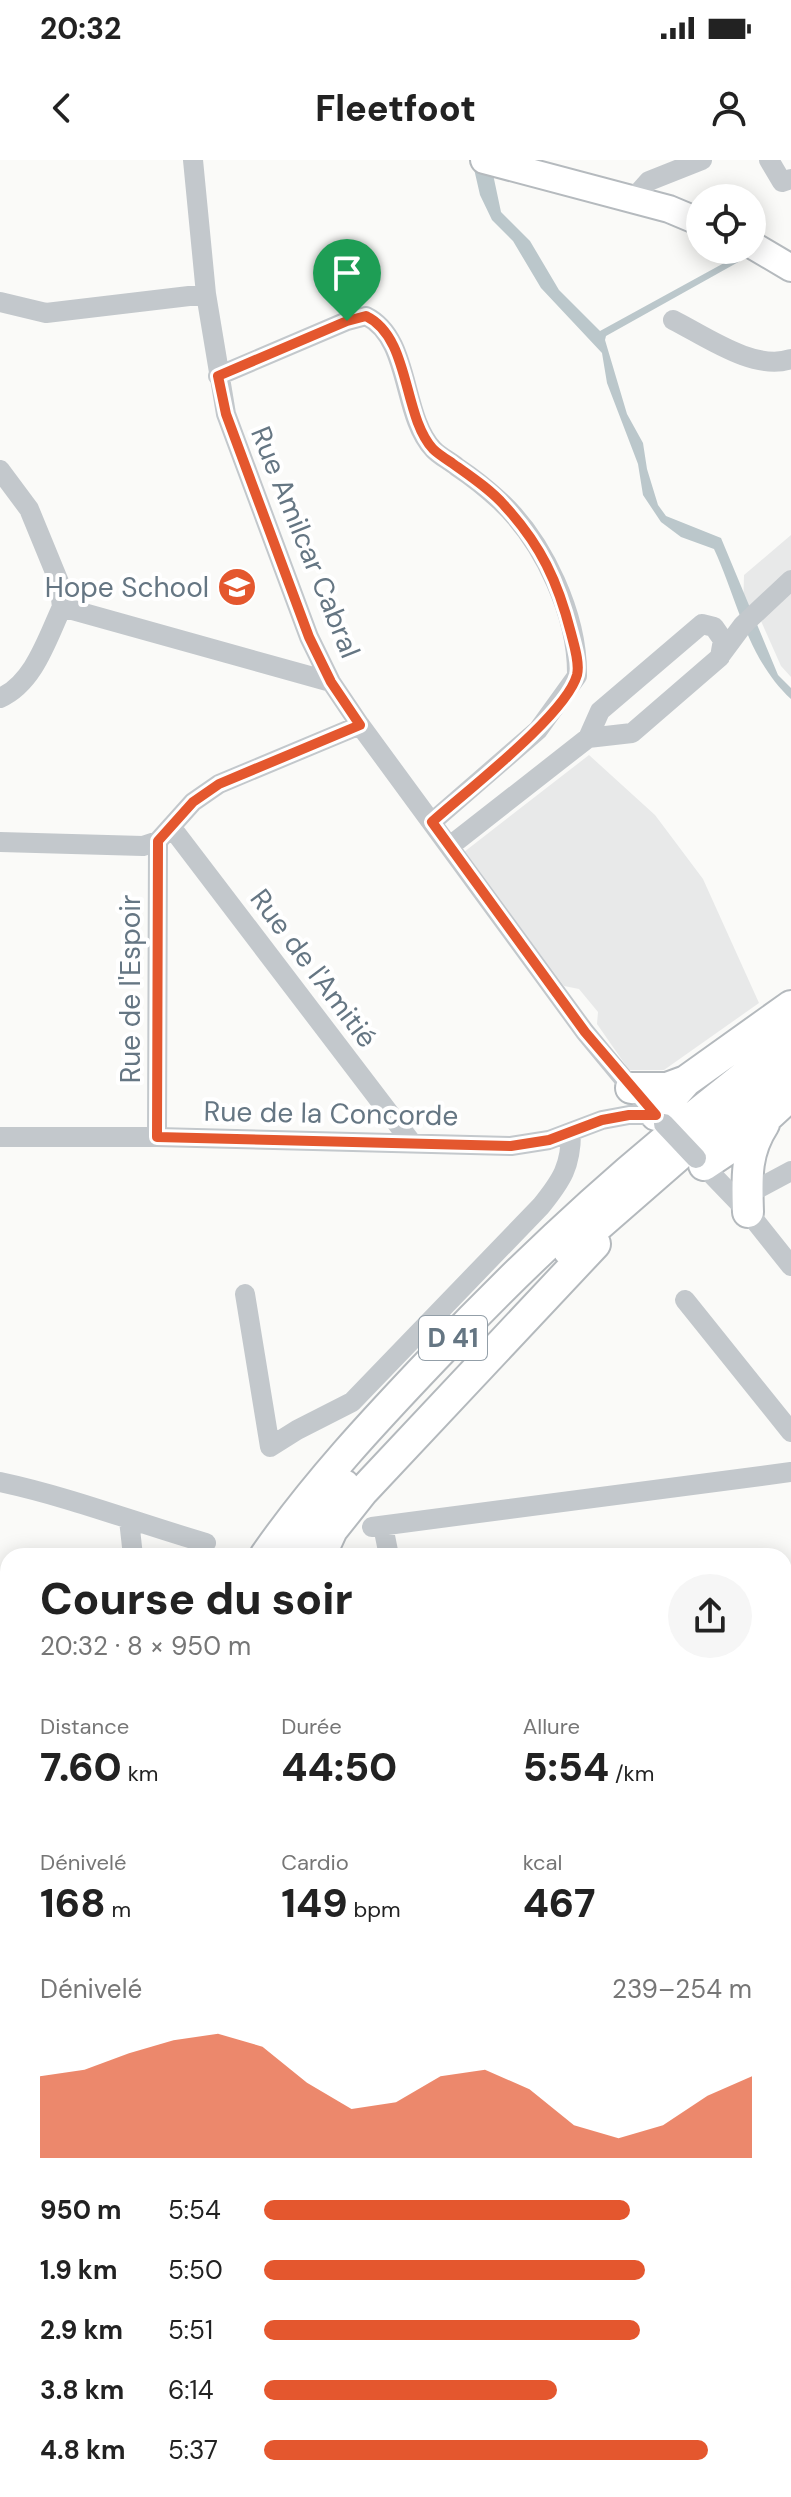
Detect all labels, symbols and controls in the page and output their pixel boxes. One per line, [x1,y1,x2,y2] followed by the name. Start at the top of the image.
[40,9,121,48] text: 20:32
[315,85,476,132] text: Fleetfoot
[40,86,84,130] icon: back
[707,86,751,130] icon: person
[686,184,766,264] map controls
[686,184,766,264] button: locate
[313,239,381,321] pin
[325,251,369,295] icon: arrive
[242,421,369,663] street label: Rue Amilcar Cabral
[216,566,258,608] school or university icon: Hope School
[45,569,209,606] place label: Hope School
[242,881,385,1055] street label: Rue de l'Amitié
[112,895,149,1083] street label: Rue de l'Espoir
[203,1093,459,1134] street label: Rue de la Concorde
[419,1316,487,1360] road number: D 41
[40,1570,353,1628] text: Course du soir
[668,1574,752,1658] button: share
[40,1629,251,1663] text: 20:32 · 8 × 950 m
[40,1712,129,1741] text: Distance
[281,1712,342,1741] text: Durée
[523,1712,580,1741] text: Allure
[40,1741,122,1793] text: 7.60
[281,1741,397,1793] text: 44:50
[523,1741,609,1793] text: 5:54
[122,1759,158,1788] text: km
[609,1759,654,1788] text: /km
[40,1848,126,1877] text: Dénivelé
[281,1848,349,1877] text: Cardio
[523,1848,562,1877] text: kcal
[40,1877,106,1929] text: 168
[281,1877,348,1929] text: 149
[523,1877,595,1929] text: 467
[106,1895,131,1924] text: m
[348,1895,401,1924] text: bpm
[40,1972,142,2006] text: Dénivelé
[612,1972,752,2006] text: 239–254 m
[40,2193,122,2227] text: 950 m
[168,2193,221,2227] text: 5:54
[40,2253,117,2287] text: 1.9 km
[168,2253,223,2287] text: 5:50
[40,2313,123,2347] text: 2.9 km
[168,2313,213,2347] text: 5:51
[40,2373,124,2407] text: 3.8 km
[168,2373,213,2407] text: 6:14
[40,2433,126,2467] text: 4.8 km
[168,2433,218,2467] text: 5:37

